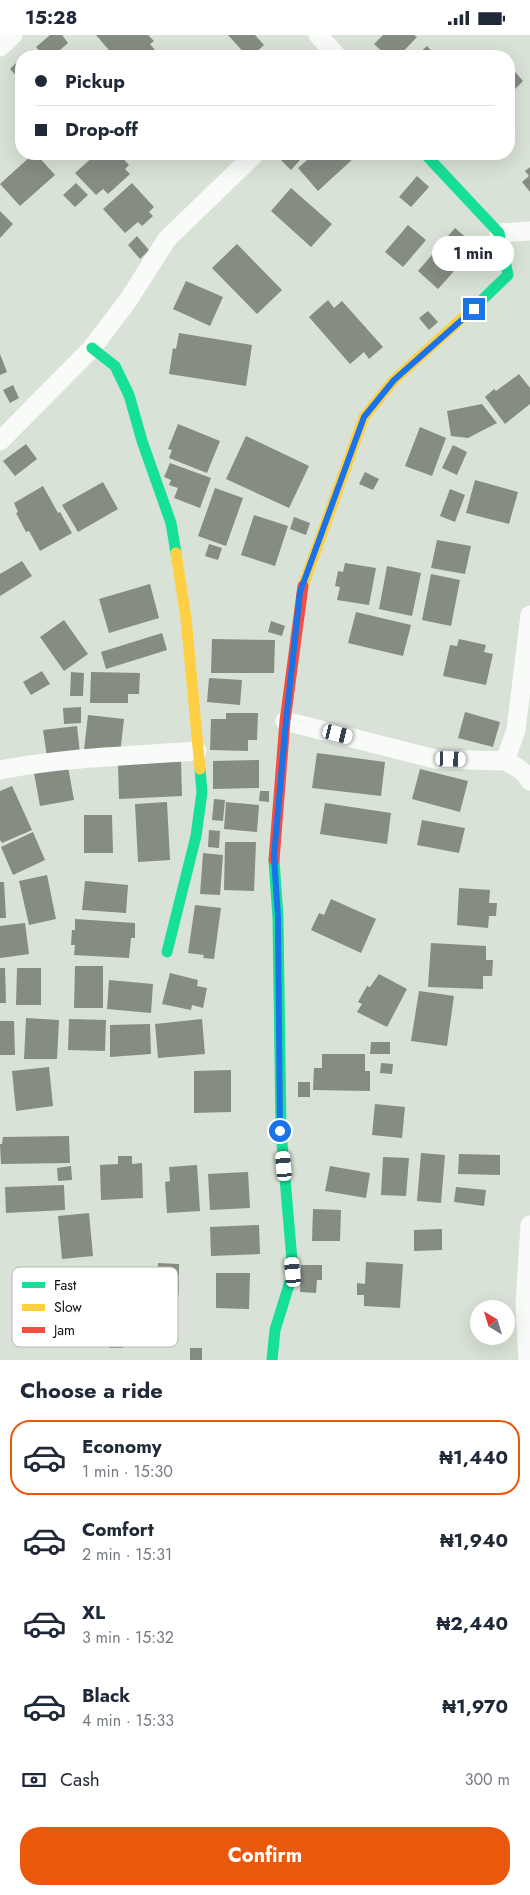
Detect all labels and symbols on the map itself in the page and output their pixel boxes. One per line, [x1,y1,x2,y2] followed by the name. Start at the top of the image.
[433,237,515,271] callout: 1 min
[463,298,485,320] route end
[321,723,354,745] car
[435,751,466,767] car
[269,1120,291,1142] route start
[275,1150,292,1182] car
[284,1256,301,1288] car
[12,1267,178,1347] legend
[54,1275,77,1295] text: Fast
[54,1297,82,1317] text: Slow
[470,1300,515,1345] north arrow
[52,1320,75,1340] text: Jam

